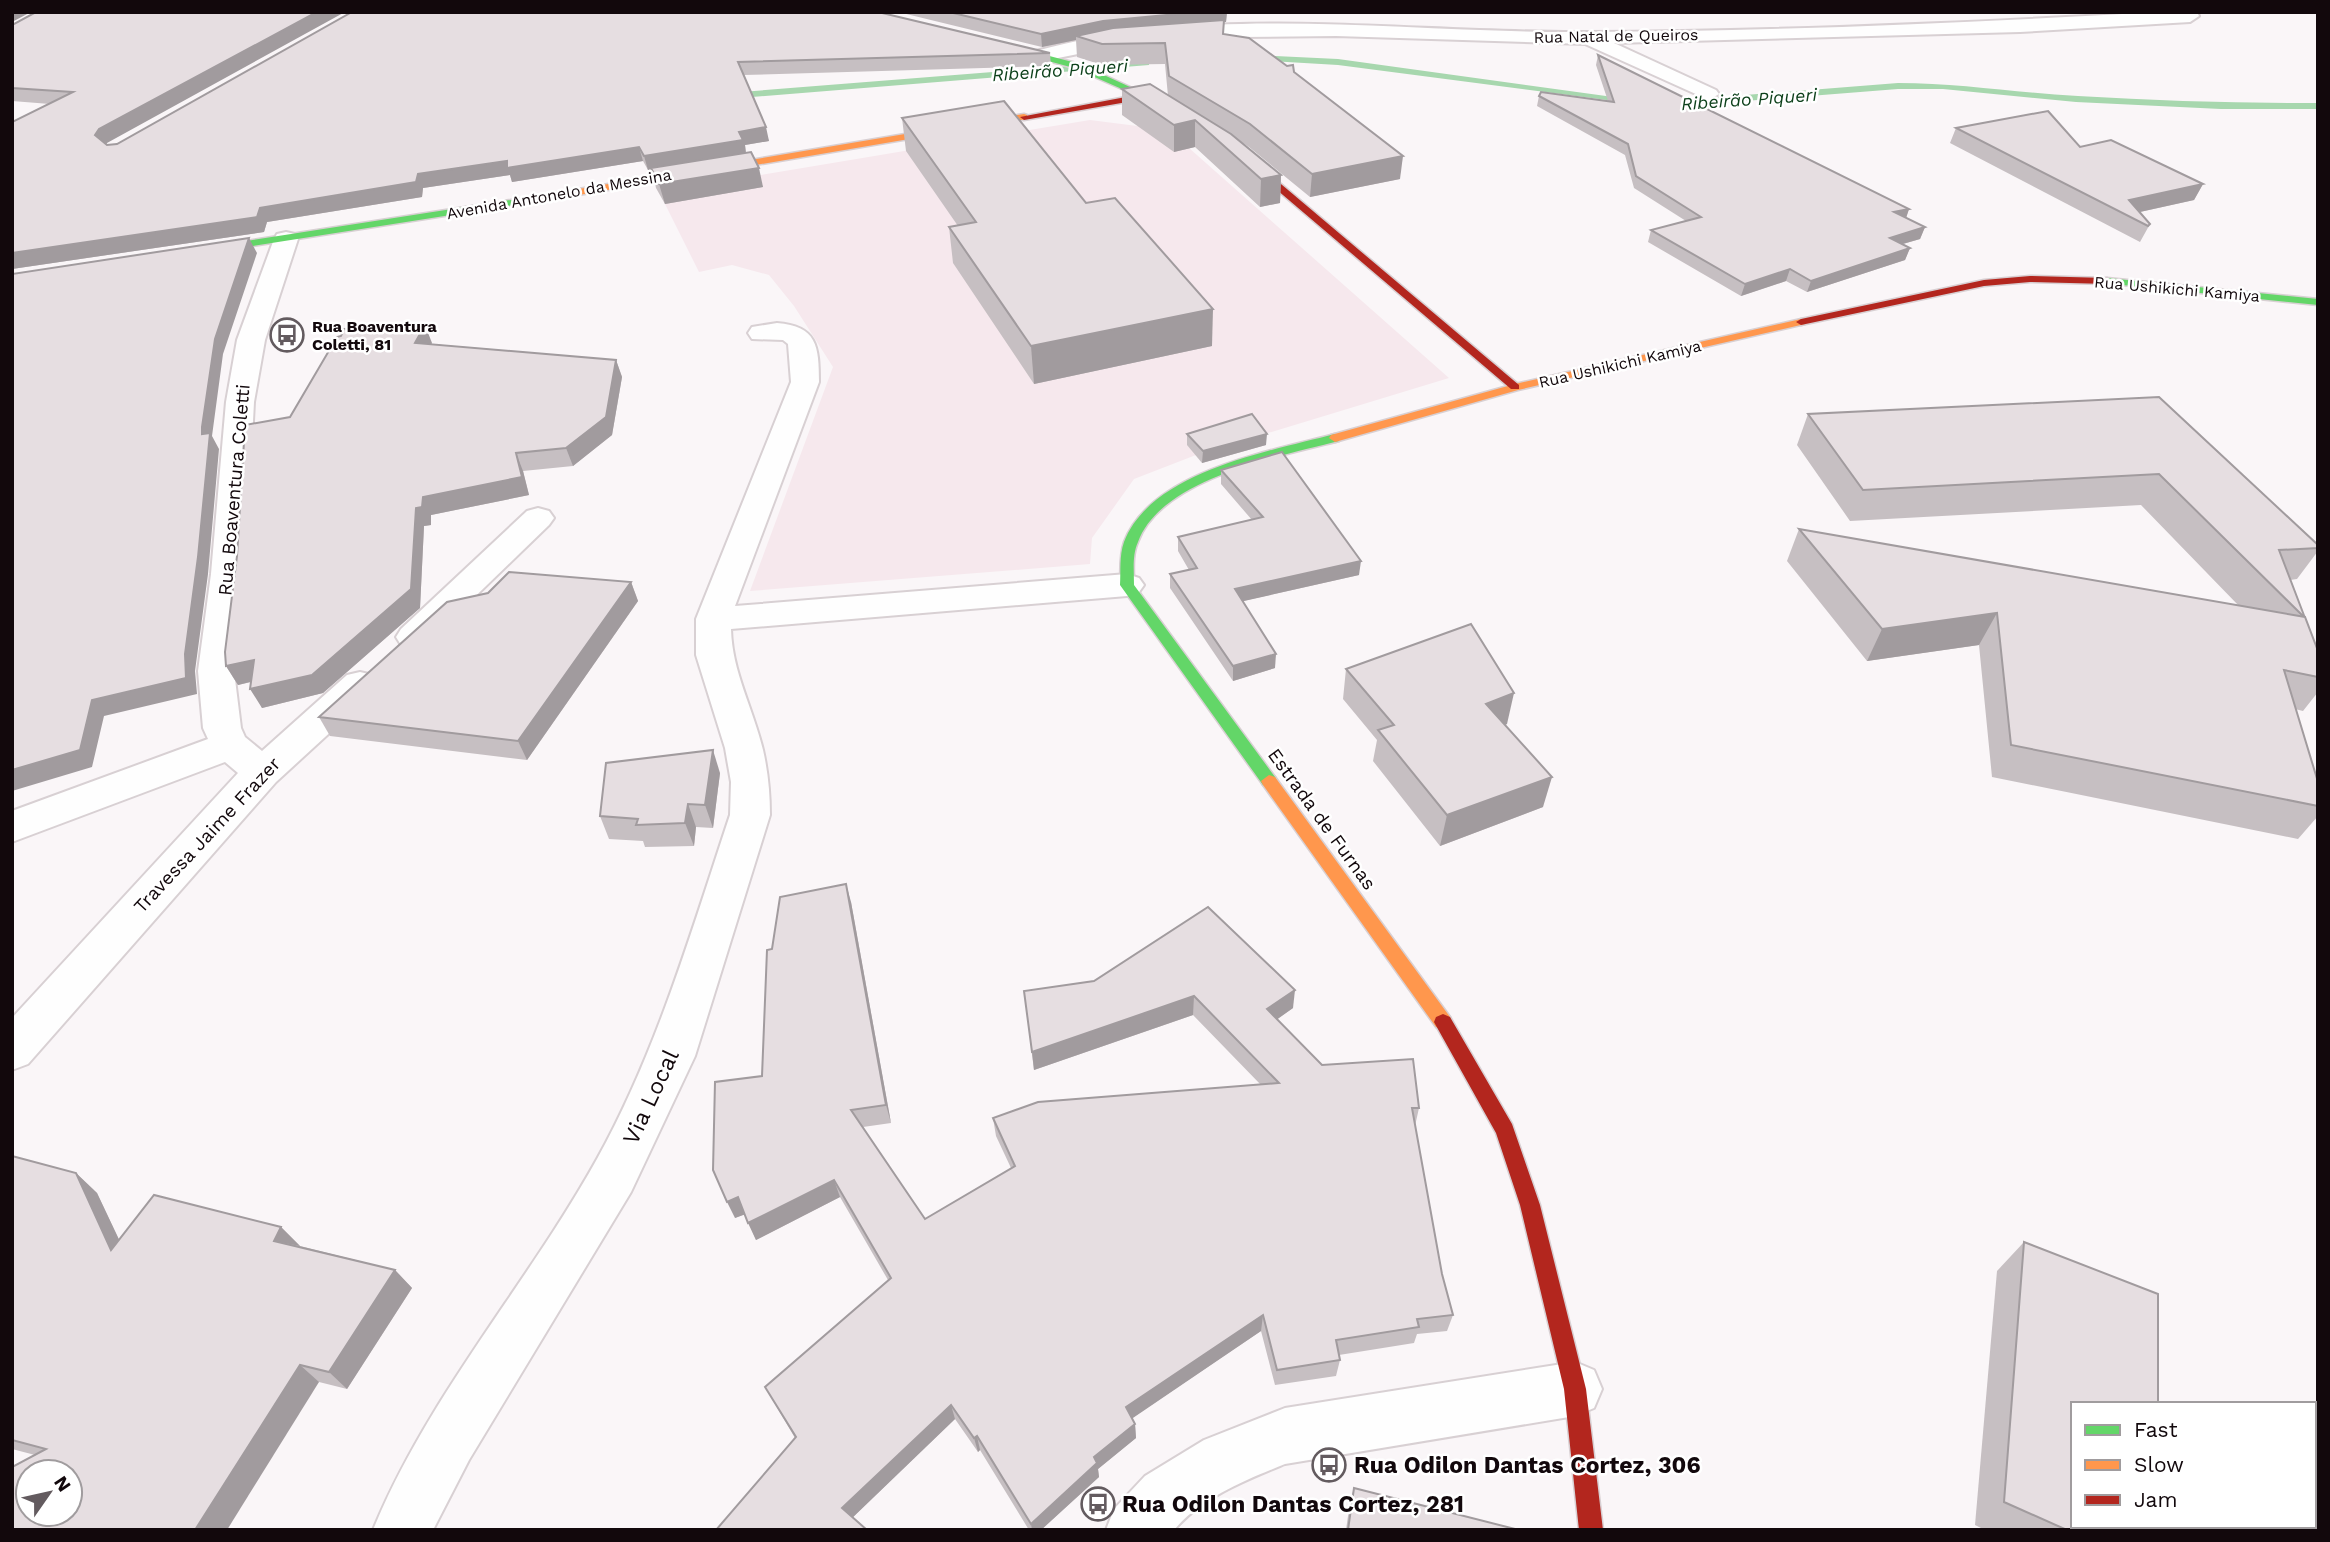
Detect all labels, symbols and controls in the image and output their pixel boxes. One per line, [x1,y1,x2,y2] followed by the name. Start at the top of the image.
[1533,25,1699,47] street label: Rua Natal de Queiros
[991,55,1130,85] water label: Ribeirão Piqueri
[1680,84,1819,114] water label: Ribeirão Piqueri
[445,165,673,223] street label: Avenida Antonelo da Messina
[2093,272,2261,306] street label: Rua Ushikichi Kamiya
[268,316,306,354] bus stop icon: Rua Boaventura Coletti, 81
[312,317,438,354] place label: Rua Boaventura Coletti, 81
[1537,336,1703,392] street label: Rua Ushikichi Kamiya
[213,383,255,597] street label: Rua Boaventura Coletti
[1263,744,1381,894] street label: Estrada de Furnas
[129,752,285,918] street label: Travessa Jaime Frazer
[617,1045,685,1149] street label: Via Local
[2071,1402,2316,1528] legend
[2134,1417,2178,1442] text: Fast
[1310,1446,1348,1484] bus stop icon: Rua Odilon Dantas Cortez, 306
[1354,1452,1701,1479] place label: Rua Odilon Dantas Cortez, 306
[2134,1452,2184,1477] text: Slow
[14,1458,84,1528] north arrow
[49,1472,76,1496] text: N
[1079,1485,1117,1523] bus stop icon: Rua Odilon Dantas Cortez, 281
[2134,1487,2177,1512] text: Jam
[1122,1491,1464,1518] place label: Rua Odilon Dantas Cortez, 281

